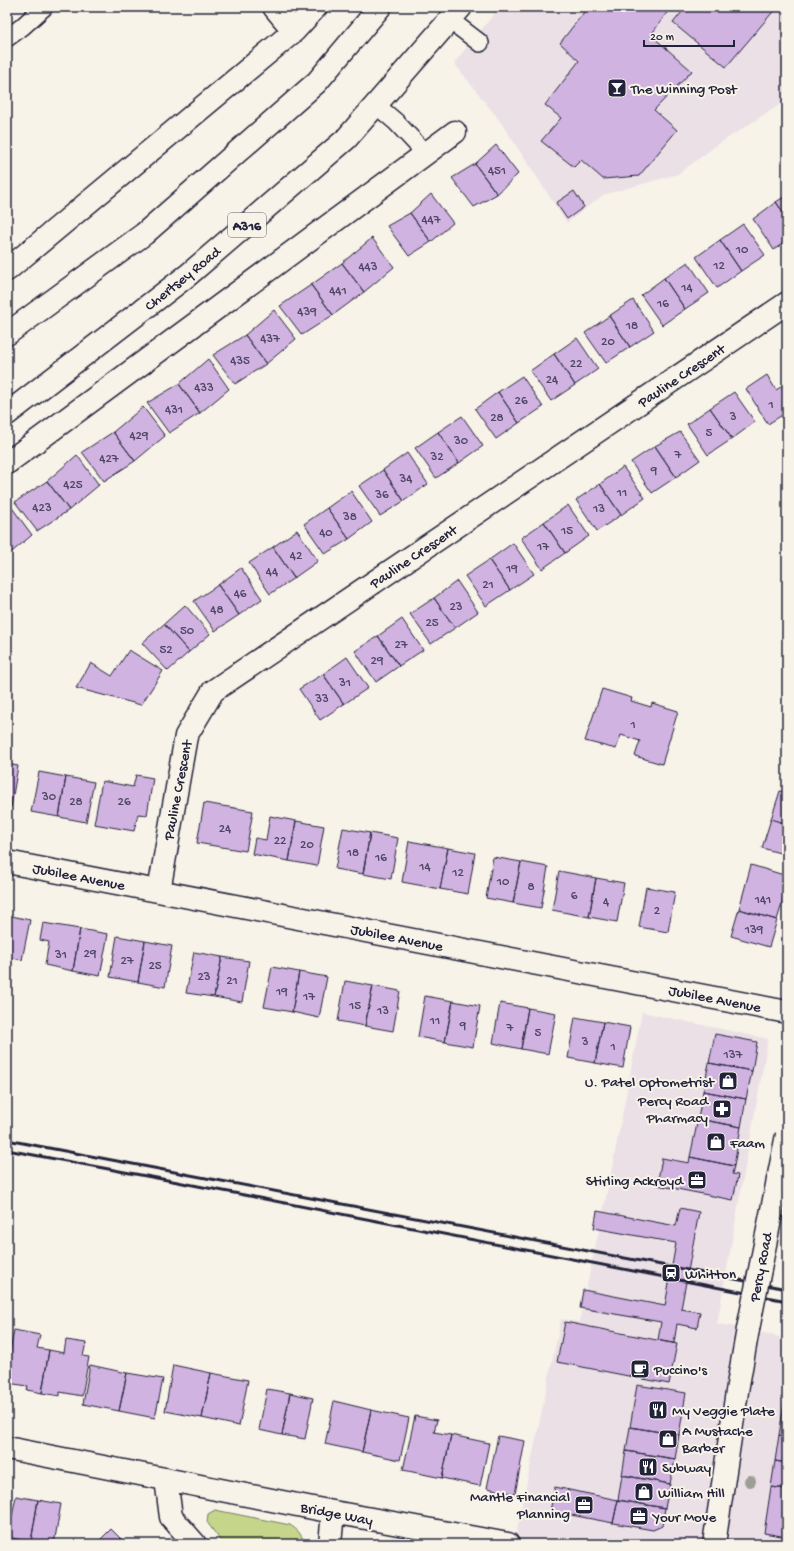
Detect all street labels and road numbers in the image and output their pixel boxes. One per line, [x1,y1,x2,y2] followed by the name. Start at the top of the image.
[228,213,266,237] road number: A316
[142,243,226,316] street label: Chertsey Road
[634,340,731,413] street label: Pauline Crescent
[366,521,463,594] street label: Pauline Crescent
[160,737,198,843] street label: Pauline Crescent
[31,860,127,896] street label: Jubilee Avenue
[349,921,445,957] street label: Jubilee Avenue
[667,982,763,1018] street label: Jubilee Avenue
[746,1230,778,1304] street label: Percy Road
[298,1499,375,1531] street label: Bridge Way

